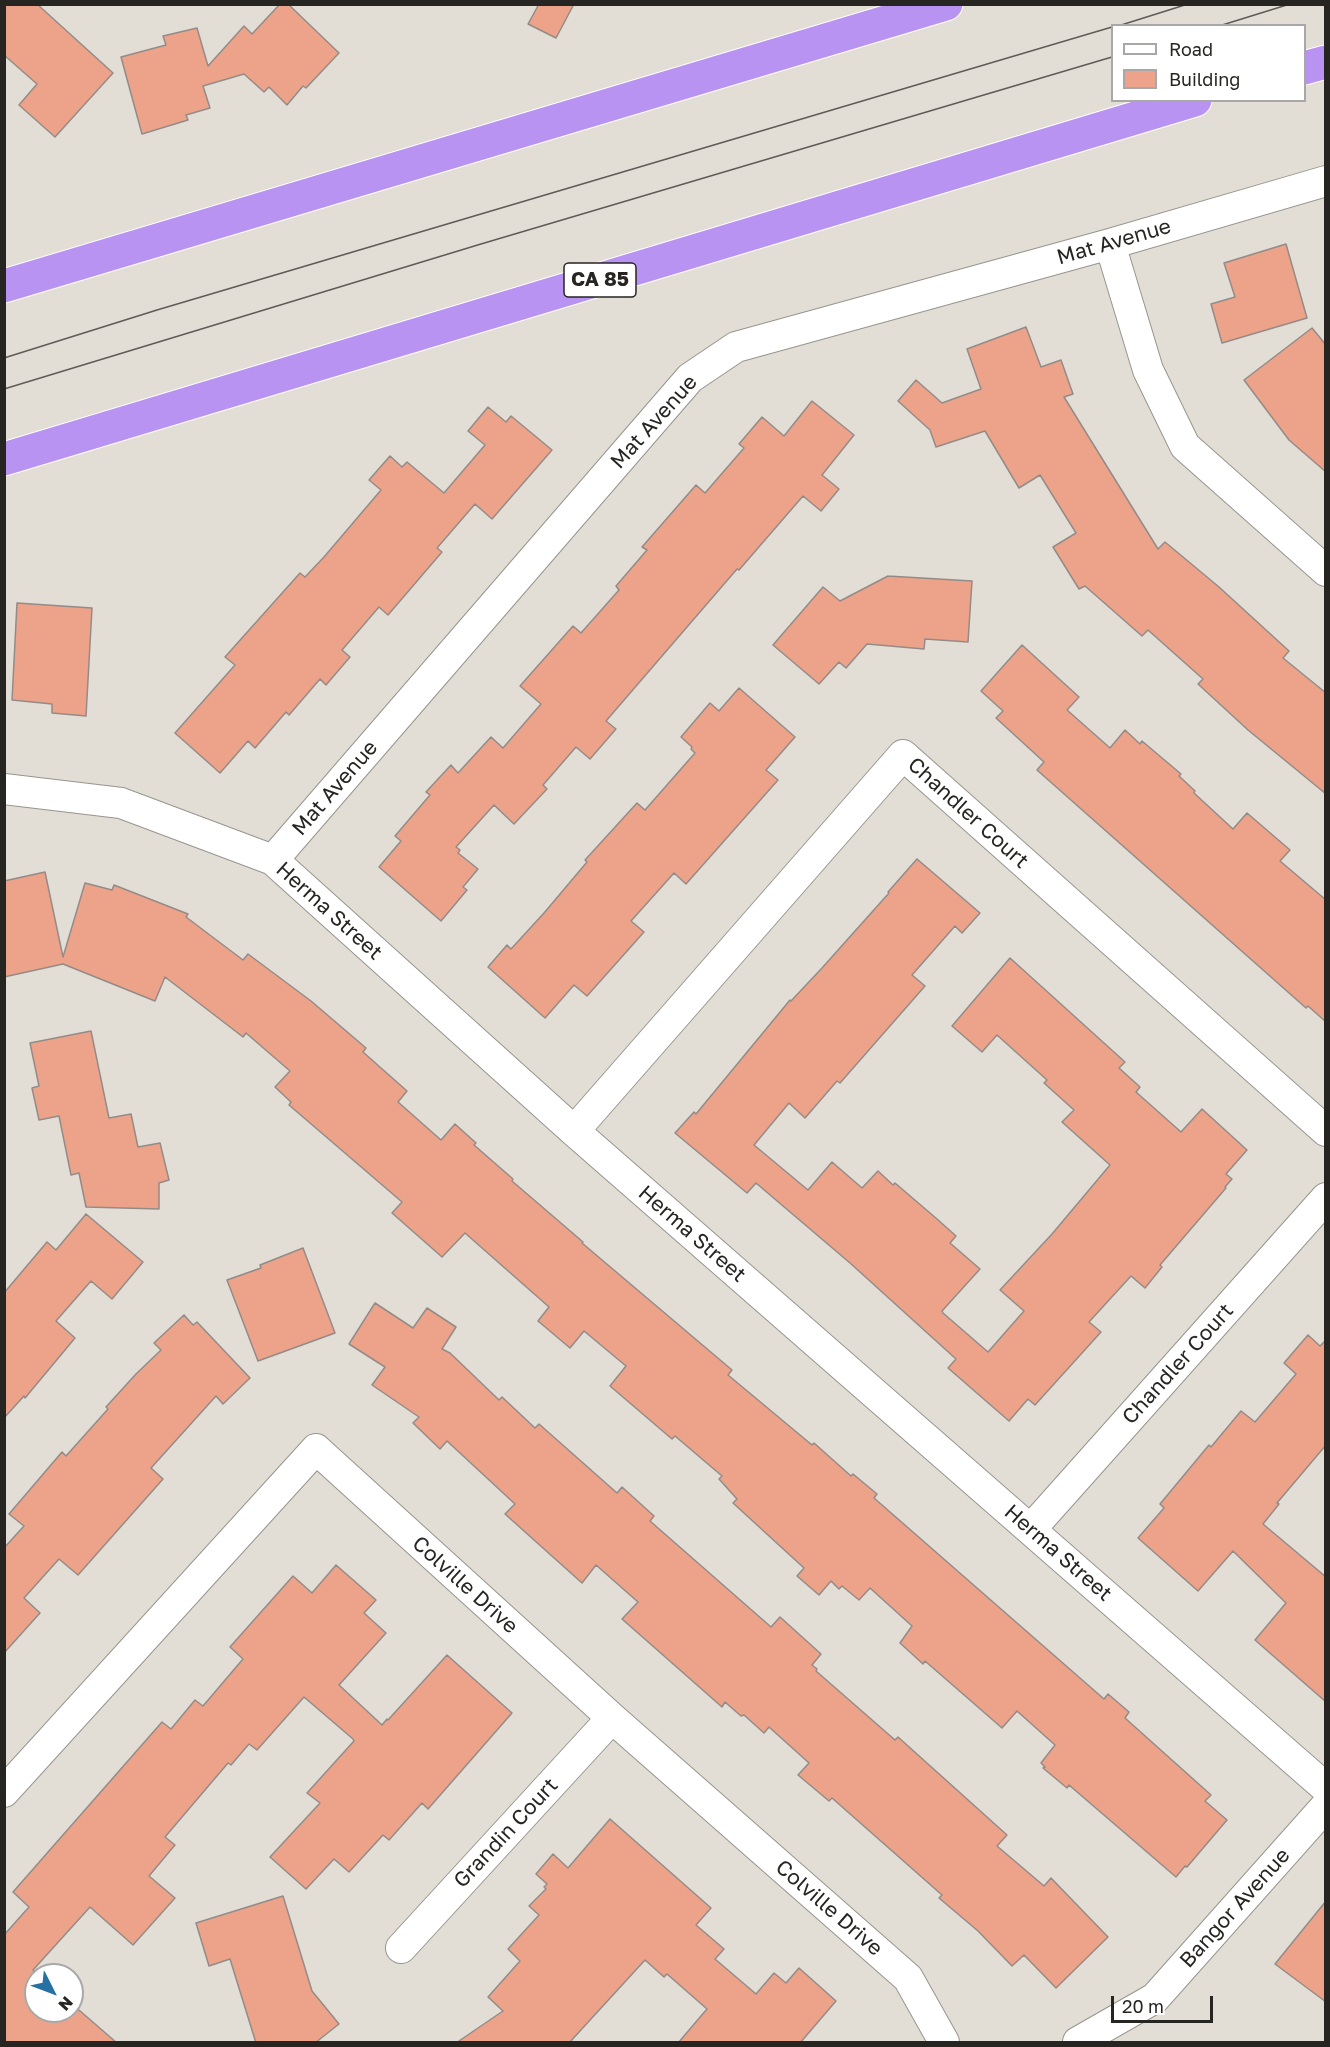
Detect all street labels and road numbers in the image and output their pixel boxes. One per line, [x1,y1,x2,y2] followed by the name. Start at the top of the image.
[1054,214,1174,270] street label: Mat Avenue
[564,263,636,297] road number: CA 85
[605,370,703,474] street label: Mat Avenue
[287,735,383,841] street label: Mat Avenue
[902,752,1034,874] street label: Chandler Court
[271,857,387,965] street label: Herma Street
[633,1180,751,1288] street label: Herma Street
[1117,1298,1239,1430] street label: Chandler Court
[999,1499,1117,1607] street label: Herma Street
[407,1531,523,1639] street label: Colville Drive
[449,1773,563,1893] street label: Grandin Court
[1175,1843,1295,1973] street label: Bangor Avenue
[770,1855,888,1961] street label: Colville Drive

